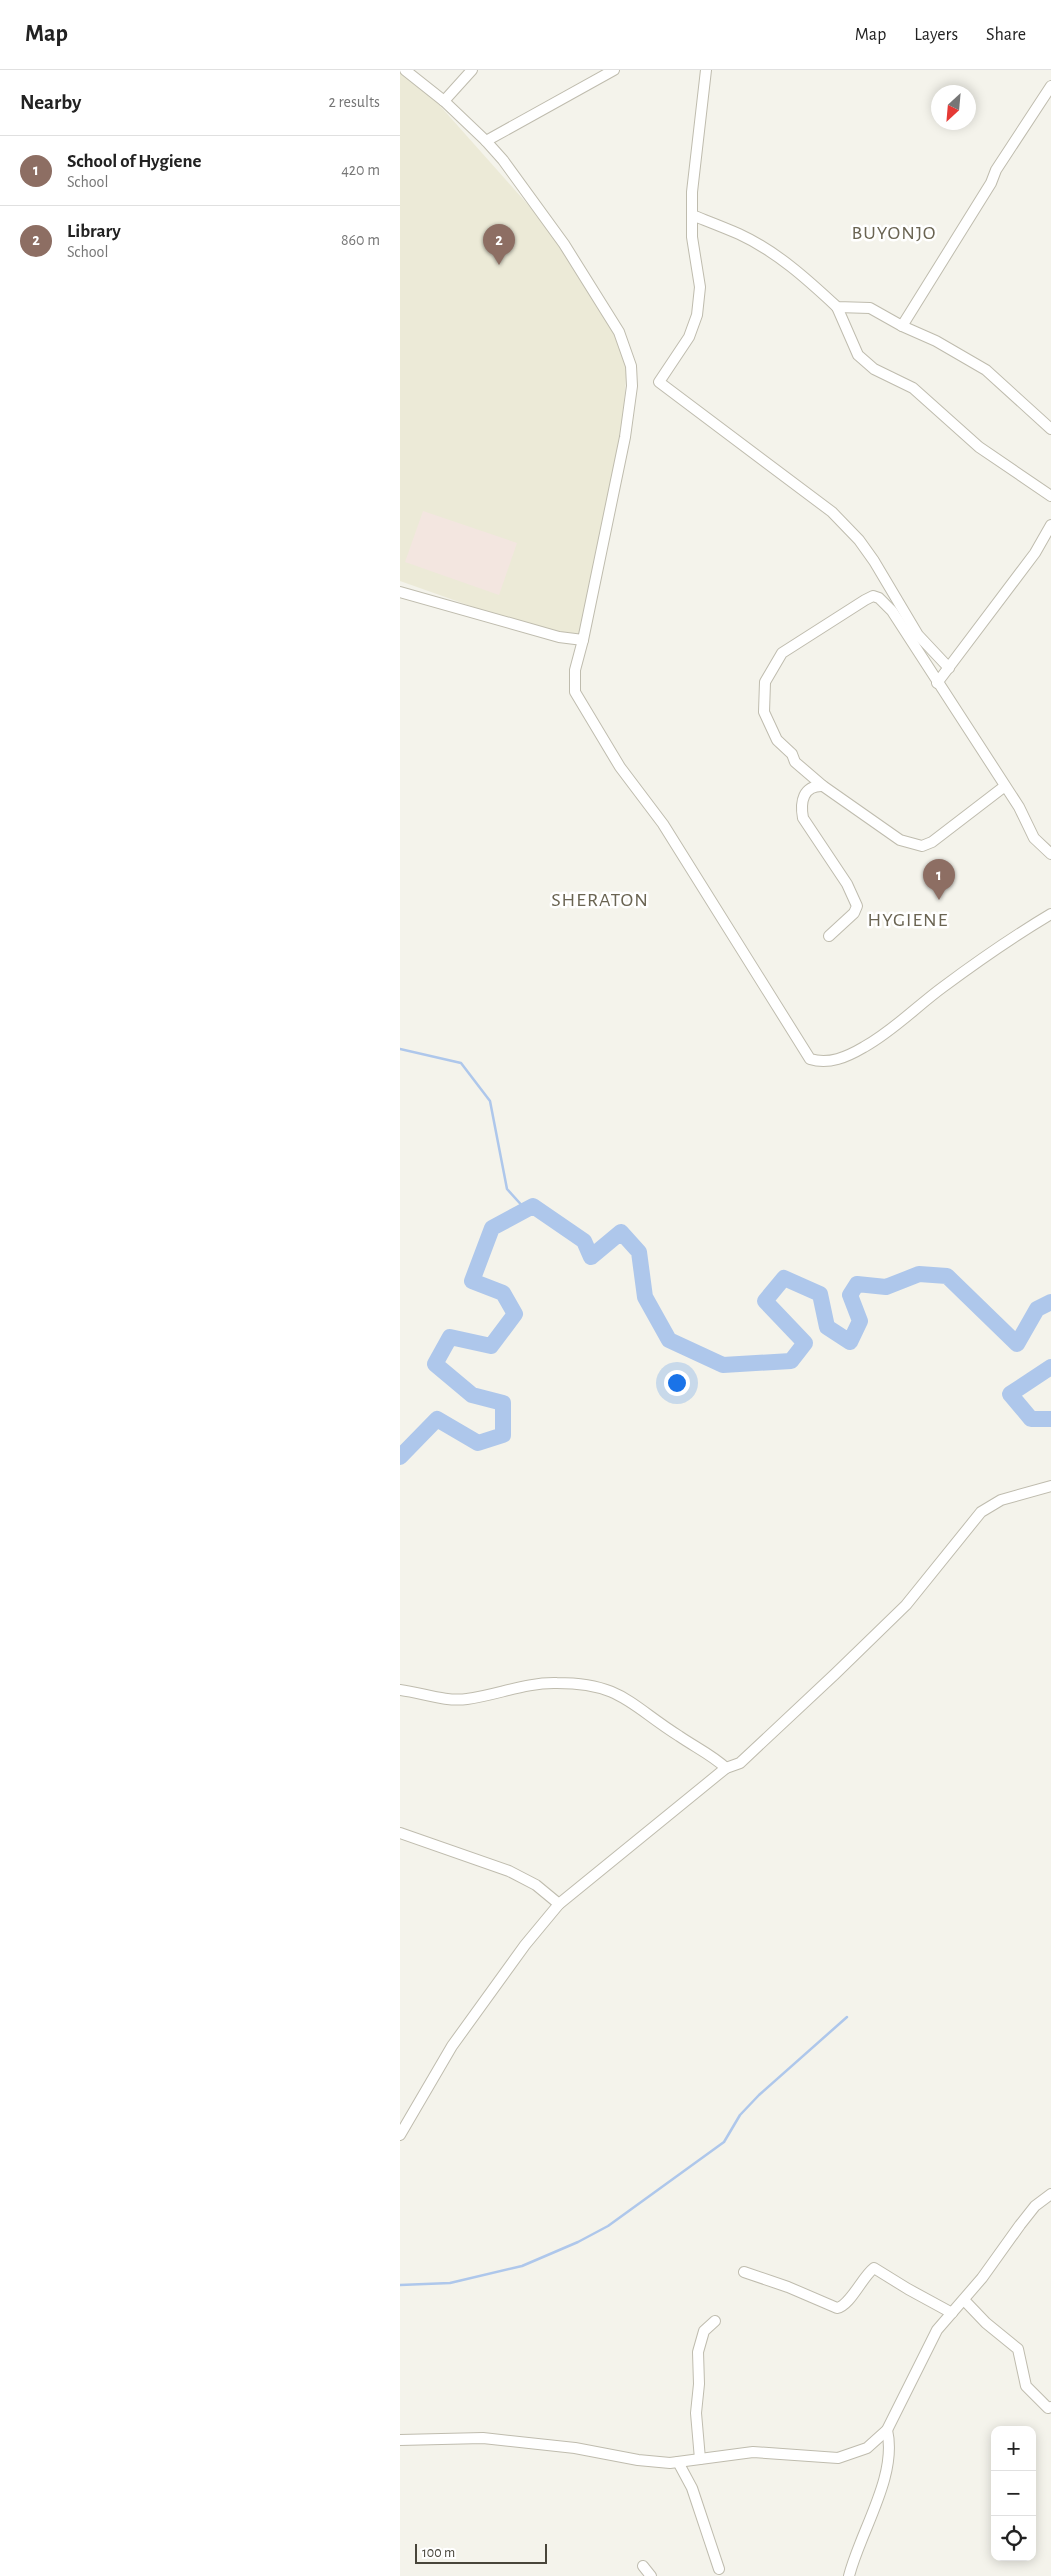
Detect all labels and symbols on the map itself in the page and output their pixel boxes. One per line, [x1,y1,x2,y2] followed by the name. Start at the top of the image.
[931,85,976,130] north arrow
[851,223,937,243] district label: BUYONJO
[483,224,515,265] pin: 2
[923,859,955,900] pin: 1
[551,890,649,910] district label: SHERATON
[868,910,948,930] district label: HYGIENE
[664,1370,690,1396] your location
[415,2541,548,2564] scale bar

